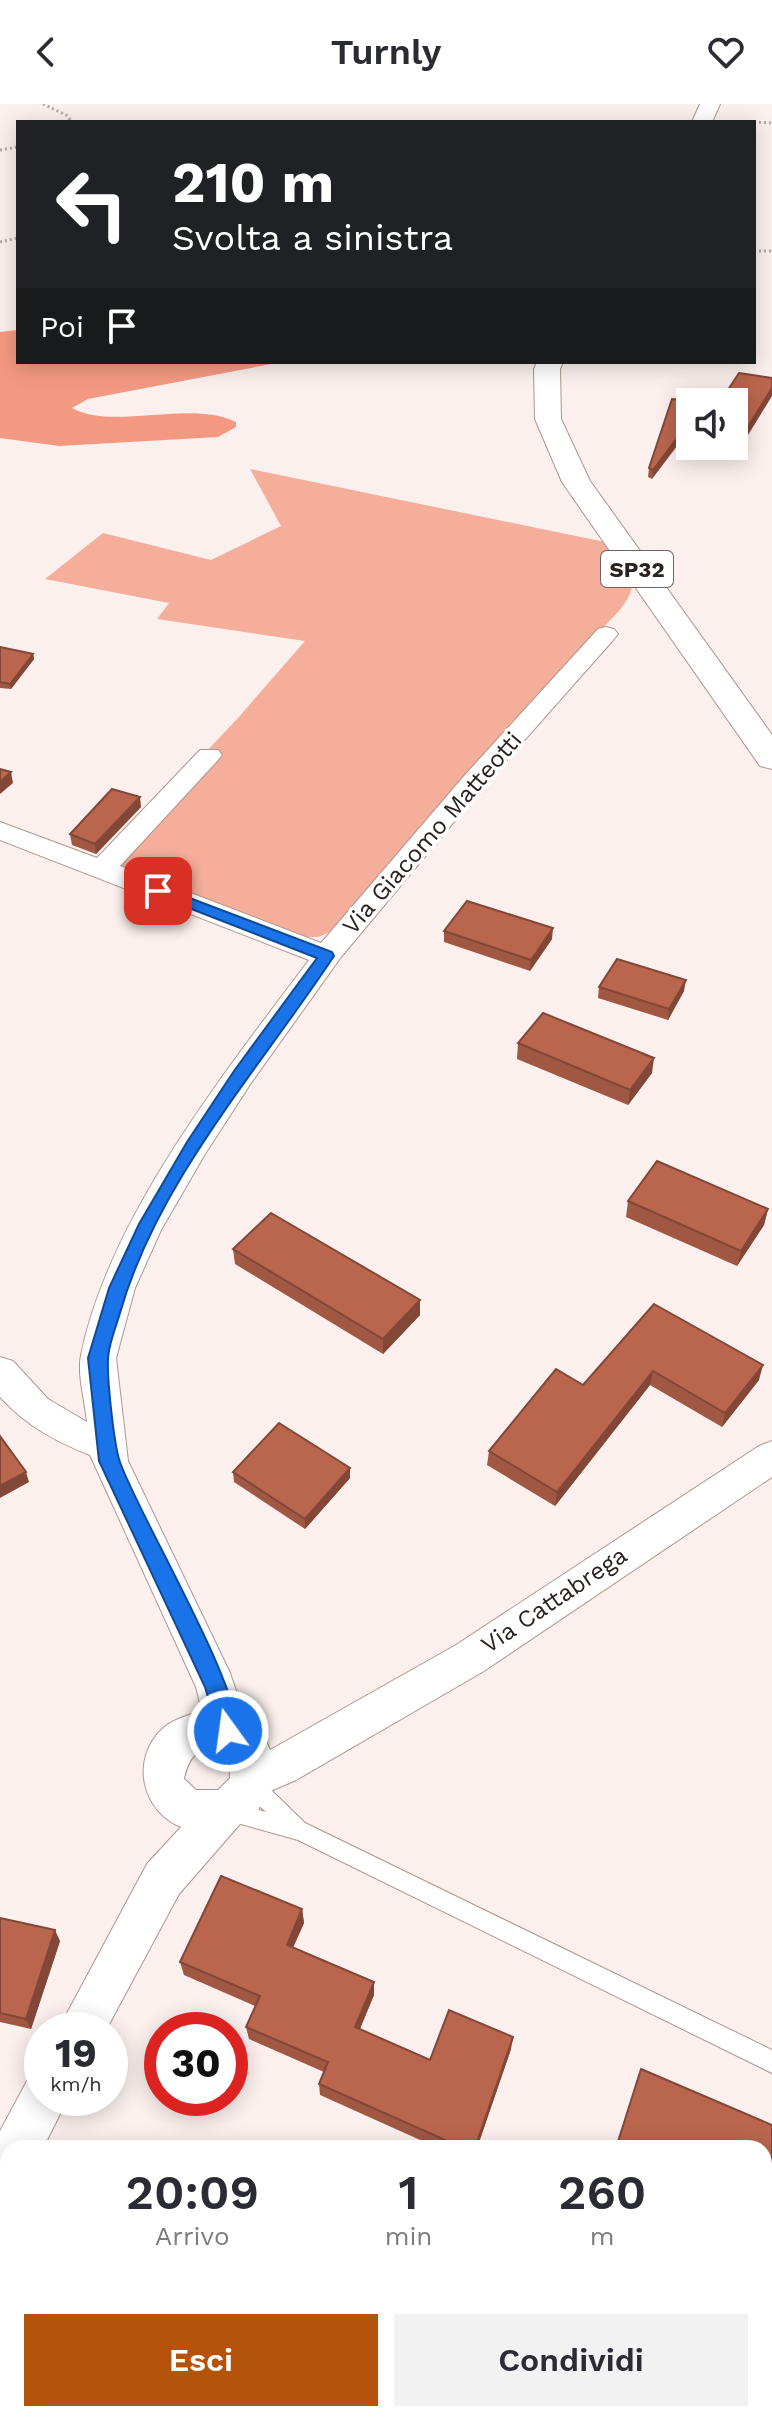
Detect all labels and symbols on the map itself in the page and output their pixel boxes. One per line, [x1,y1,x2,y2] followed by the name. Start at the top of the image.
[601,551,673,587] road number: SP32
[337,726,527,940] street label: Via Giacomo Matteotti
[124,857,192,925] pin
[476,1541,632,1659] street label: Via Cattabrega
[186,1689,270,1773] position arrow
[144,2012,248,2116] speed limit sign: 30

